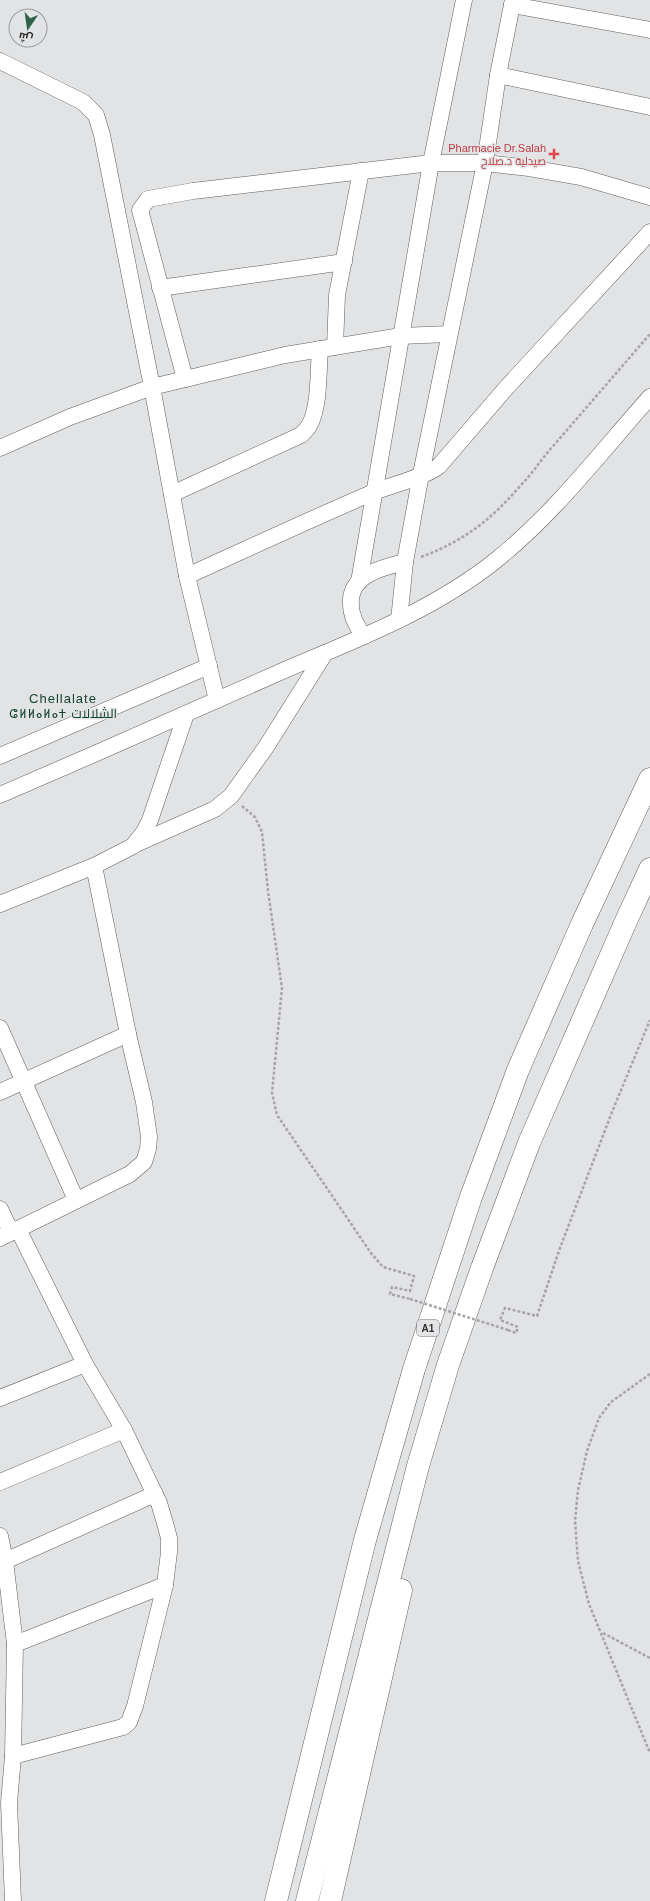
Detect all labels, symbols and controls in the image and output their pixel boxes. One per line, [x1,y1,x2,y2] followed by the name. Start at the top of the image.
[8,8,48,48] north arrow
[18,29,34,45] text: ش
[448,142,546,169] place label: Pharmacie Dr.Salah صيدلية د.صلاح
[549,149,559,159] marker: Pharmacie Dr.Salah صيدلية د.صلاح
[9,691,117,721] district label: Chellalate ⵛⵍⵍⴰⵍⴰⵜ الشلالات
[417,1320,439,1336] road number: A1

